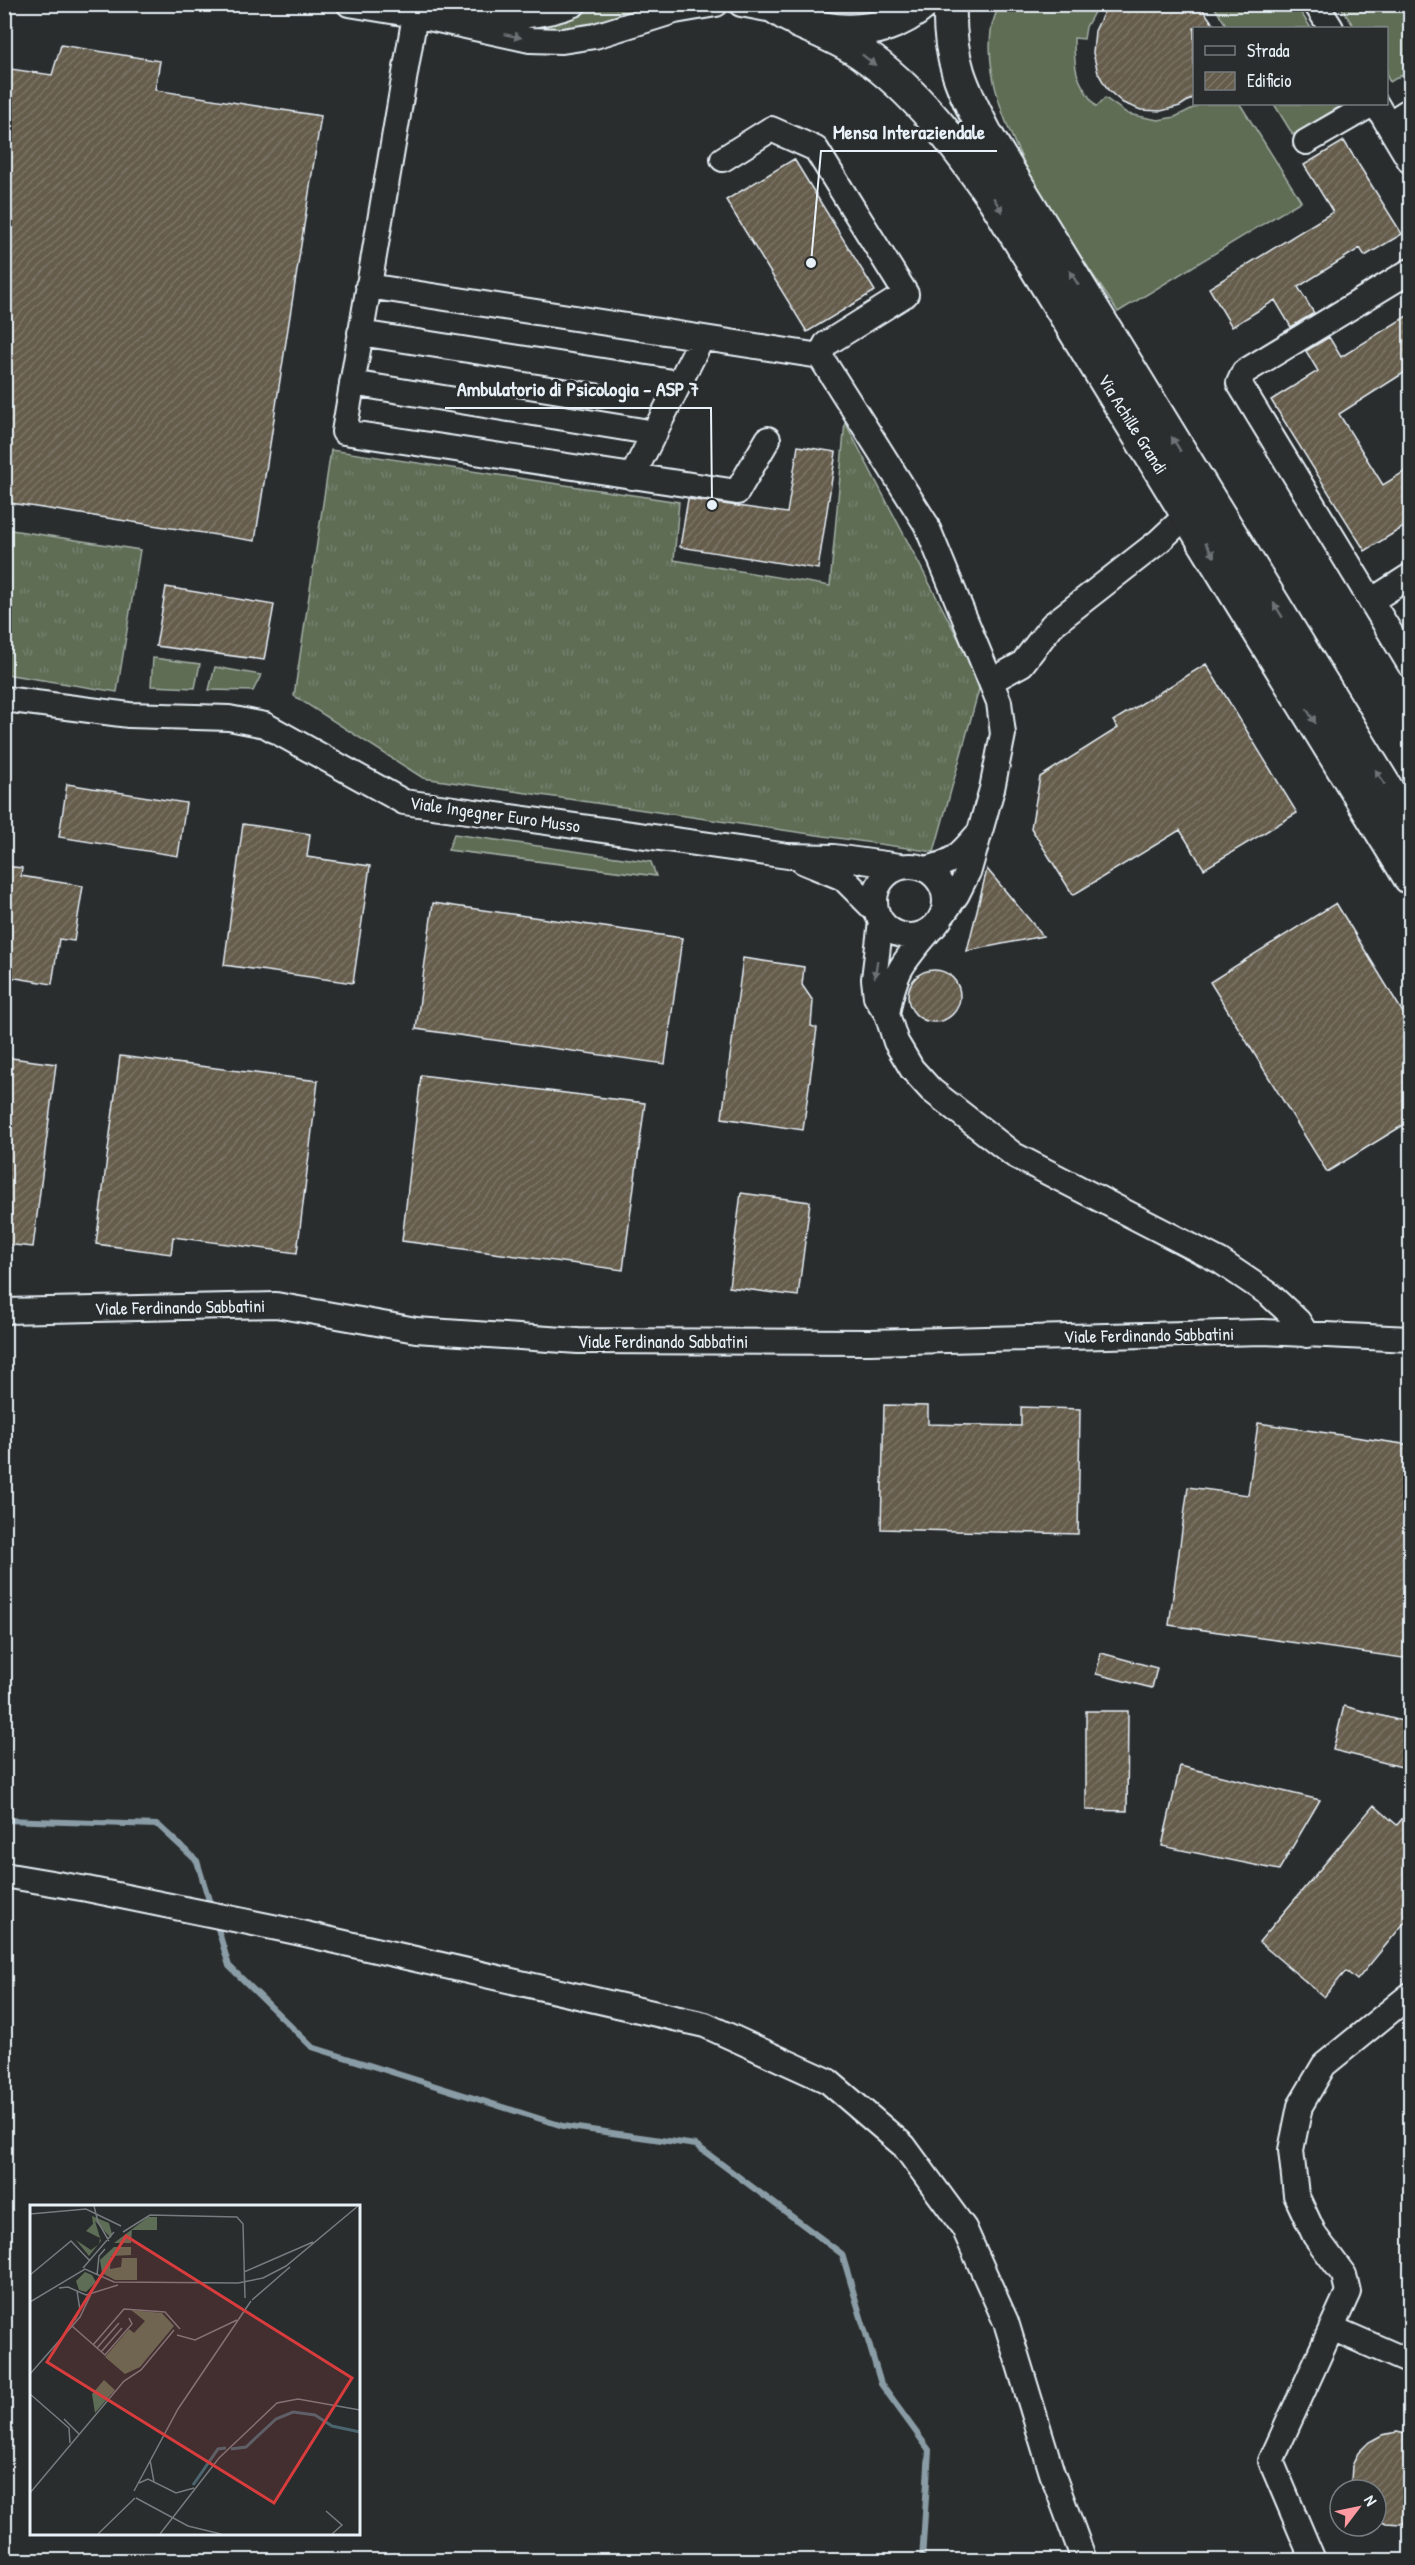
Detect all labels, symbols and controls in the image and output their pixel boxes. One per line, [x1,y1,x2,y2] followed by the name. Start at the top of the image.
[1193,27,1388,105] legend
[504,32,523,42] one-way arrow
[1247,38,1290,63] text: Strada
[861,53,877,66] one-way arrow
[1247,68,1291,93] text: Edificio
[821,113,997,151] callout: Mensa Interaziendale
[833,118,985,145] text: Mensa Interaziendale
[992,197,1003,213] one-way arrow
[1068,270,1079,286] one-way arrow
[1092,369,1174,479] street label: Via Achille Grandi
[445,370,711,408] callout: Ambulatorio di Psicologia - ASP 7
[457,375,699,403] text: Ambulatorio di Psicologia - ASP 7
[1170,436,1181,452] one-way arrow
[1204,542,1215,558] one-way arrow
[1272,602,1283,619] one-way arrow
[1306,708,1317,724] one-way arrow
[1374,769,1385,785] one-way arrow
[408,790,582,838] street label: Viale Ingegner Euro Musso
[871,960,880,979] one-way arrow
[95,1293,265,1321] street label: Viale Ferdinando Sabbatini
[1064,1321,1234,1349] street label: Viale Ferdinando Sabbatini
[578,1329,748,1354] street label: Viale Ferdinando Sabbatini
[30,2205,360,2535] inset map
[1328,2478,1388,2538] north arrow
[1359,2491,1383,2510] text: N

